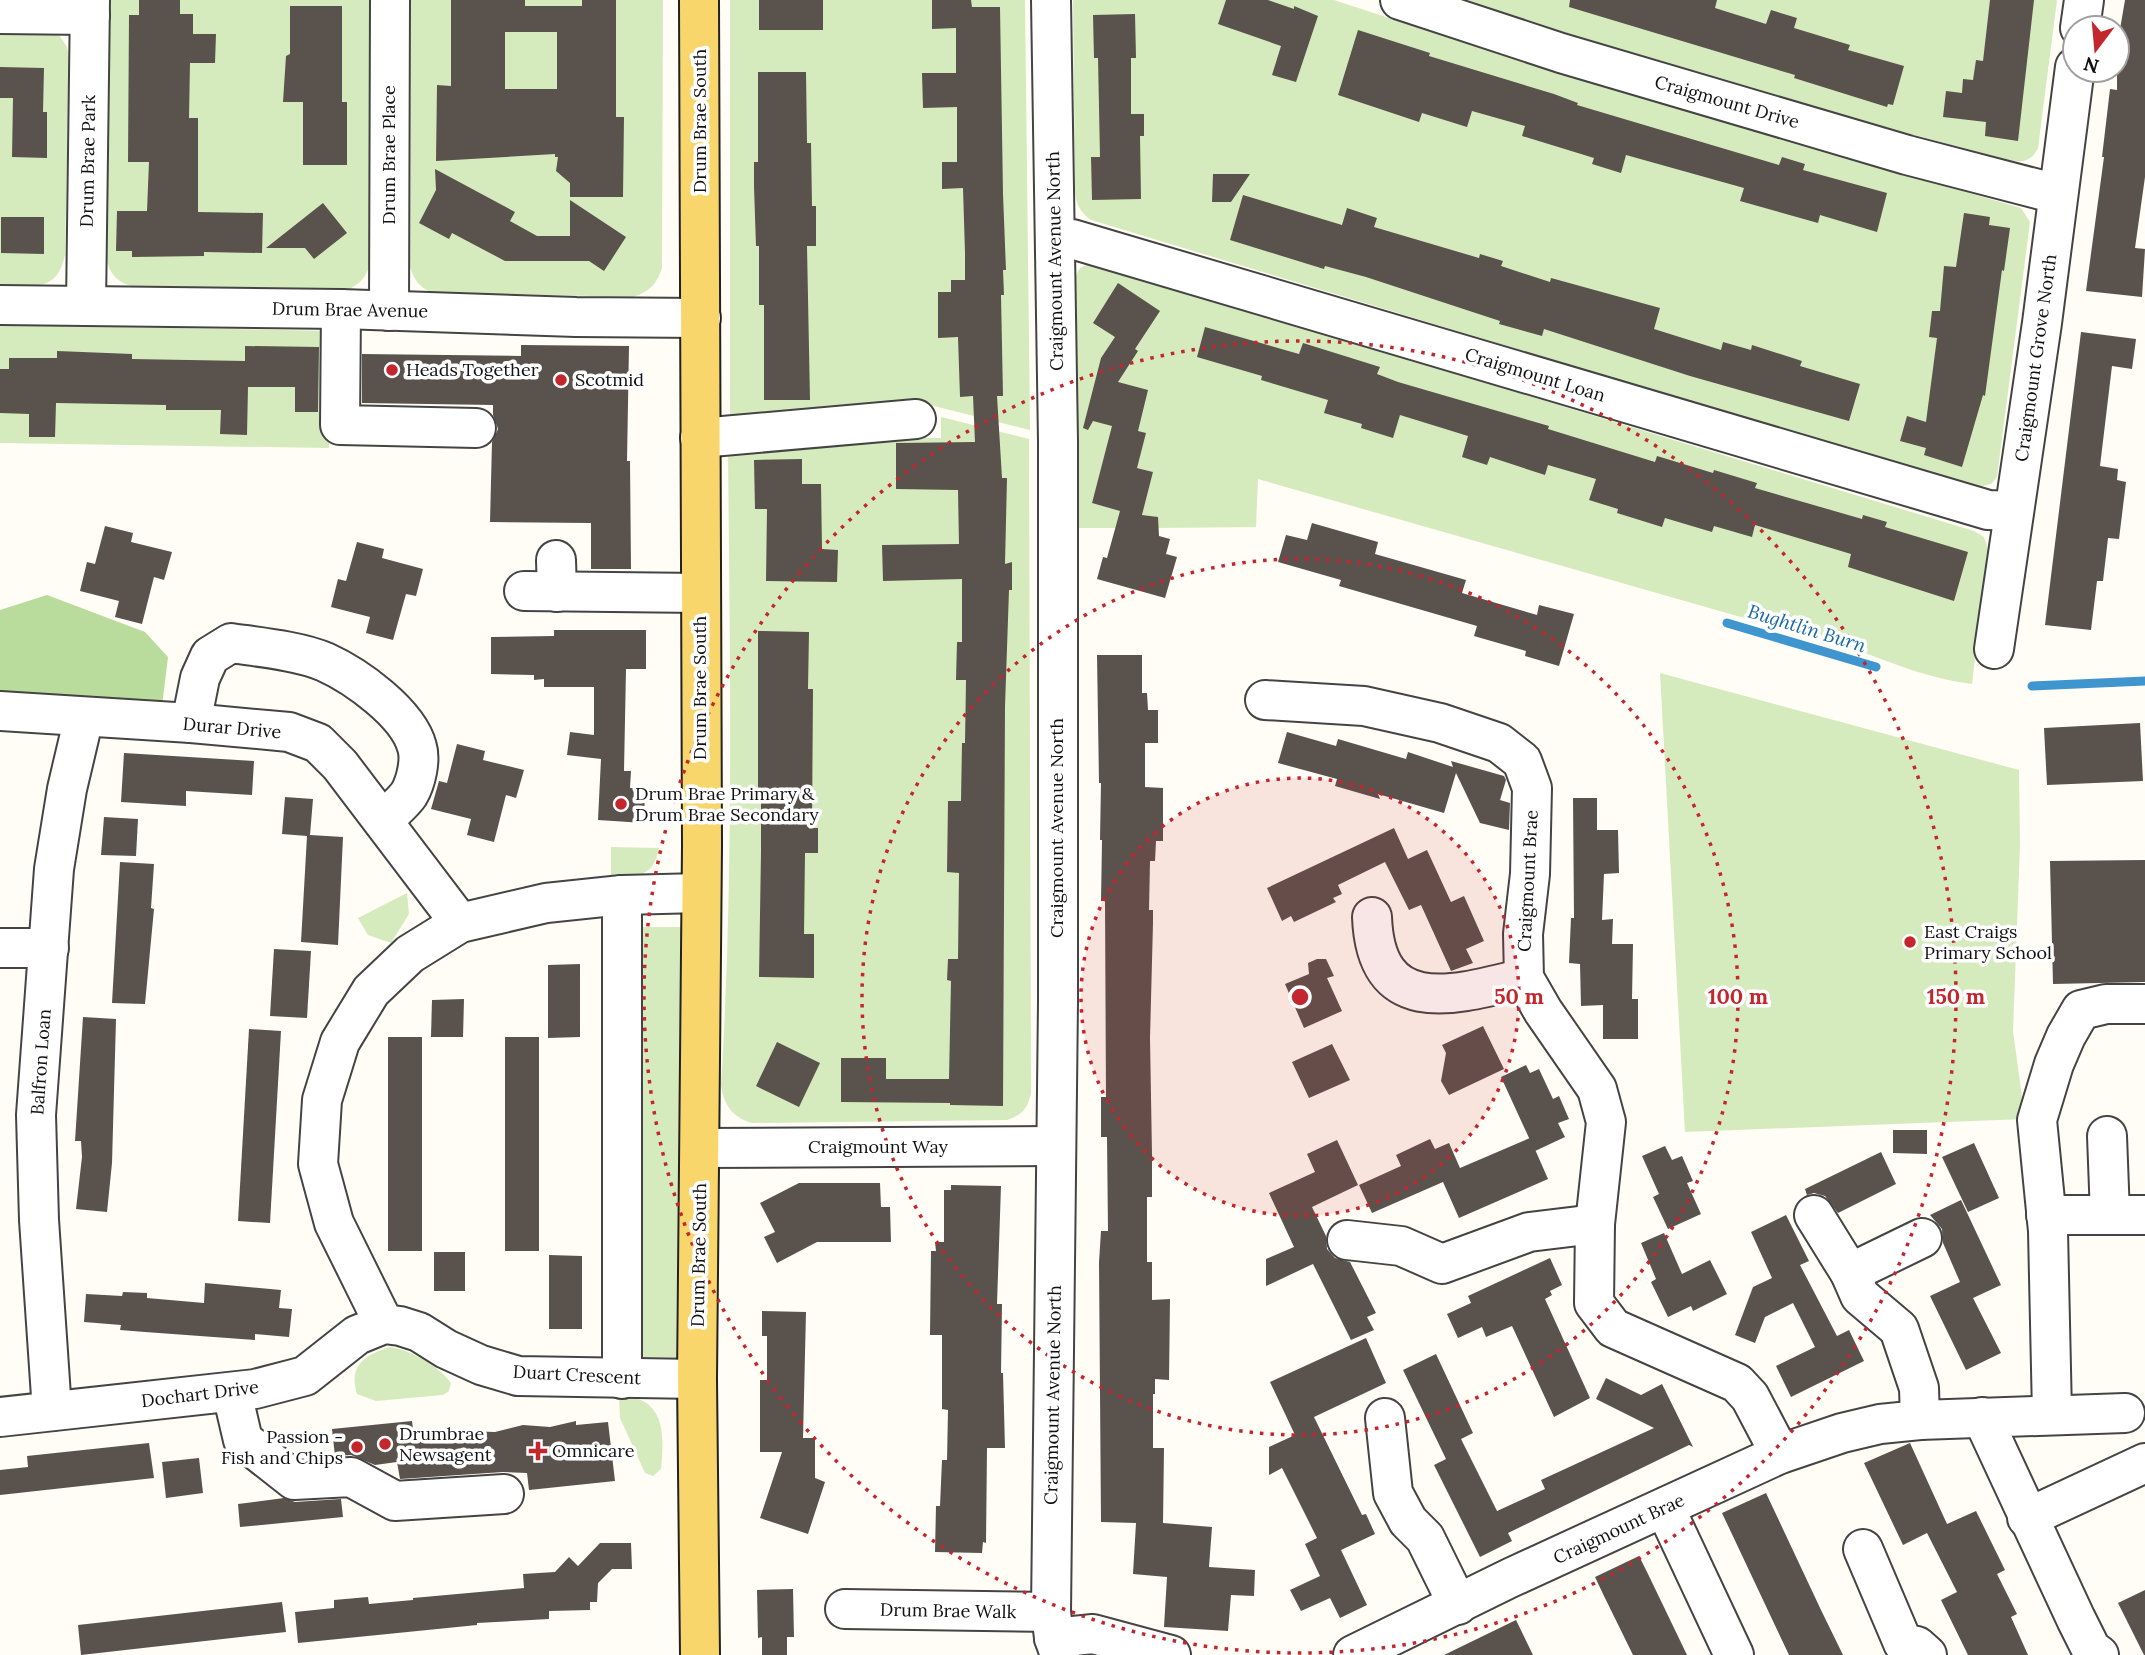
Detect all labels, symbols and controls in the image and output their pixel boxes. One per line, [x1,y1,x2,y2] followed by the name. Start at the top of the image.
[2061,14,2131,84] north arrow
[688,49,711,193] street label: Drum Brae South
[2081,52,2102,79] text: N
[1652,70,1802,133] street label: Craigmount Drive
[377,85,400,225] street label: Drum Brae Place
[75,94,100,228] street label: Drum Brae Park
[1041,151,1068,371] street label: Craigmount Avenue North
[2010,252,2061,463] street label: Craigmount Grove North
[272,297,429,322] street label: Drum Brae Avenue
[1462,342,1608,407] street label: Craigmount Loan
[406,358,539,381] place label: Heads Together
[384,362,400,378] marker: Heads Together
[575,368,644,391] place label: Scotmid
[553,372,569,388] marker: Scotmid
[1745,599,1869,657] water label: Bughtlin Burn
[688,616,711,760] street label: Drum Brae South
[182,712,282,743] street label: Durar Drive
[1045,718,1068,938] street label: Craigmount Avenue North
[635,782,819,826] place label: Drum Brae Primary & Drum Brae Secondary
[613,796,629,812] marker: Drum Brae Primary & Drum Brae Secondary
[1512,809,1543,953] street label: Craigmount Brae
[1924,920,2052,964] place label: East Craigs Primary School
[1902,934,1918,950] marker: East Craigs Primary School
[1494,983,1544,1010] text: 50 m
[1708,983,1768,1010] text: 100 m
[1927,983,1985,1010] text: 150 m
[1288,985,1312,1009] centre of rings
[25,1008,56,1116] street label: Balfron Loan
[808,1135,949,1158] street label: Craigmount Way
[686,1182,711,1327] street label: Drum Brae South
[1039,1285,1066,1505] street label: Craigmount Avenue North
[512,1360,642,1389] street label: Duart Crescent
[140,1375,260,1412] street label: Dochart Drive
[399,1422,492,1466] place label: Drumbrae Newsagent
[221,1425,343,1469] place label: Passion - Fish and Chips
[377,1436,393,1452] marker: Drumbrae Newsagent
[349,1439,365,1455] marker: Passion - Fish and Chips
[552,1439,635,1462] place label: Omnicare
[530,1443,546,1459] marker: Omnicare
[1550,1488,1688,1569] street label: Craigmount Brae
[880,1598,1017,1623] street label: Drum Brae Walk

